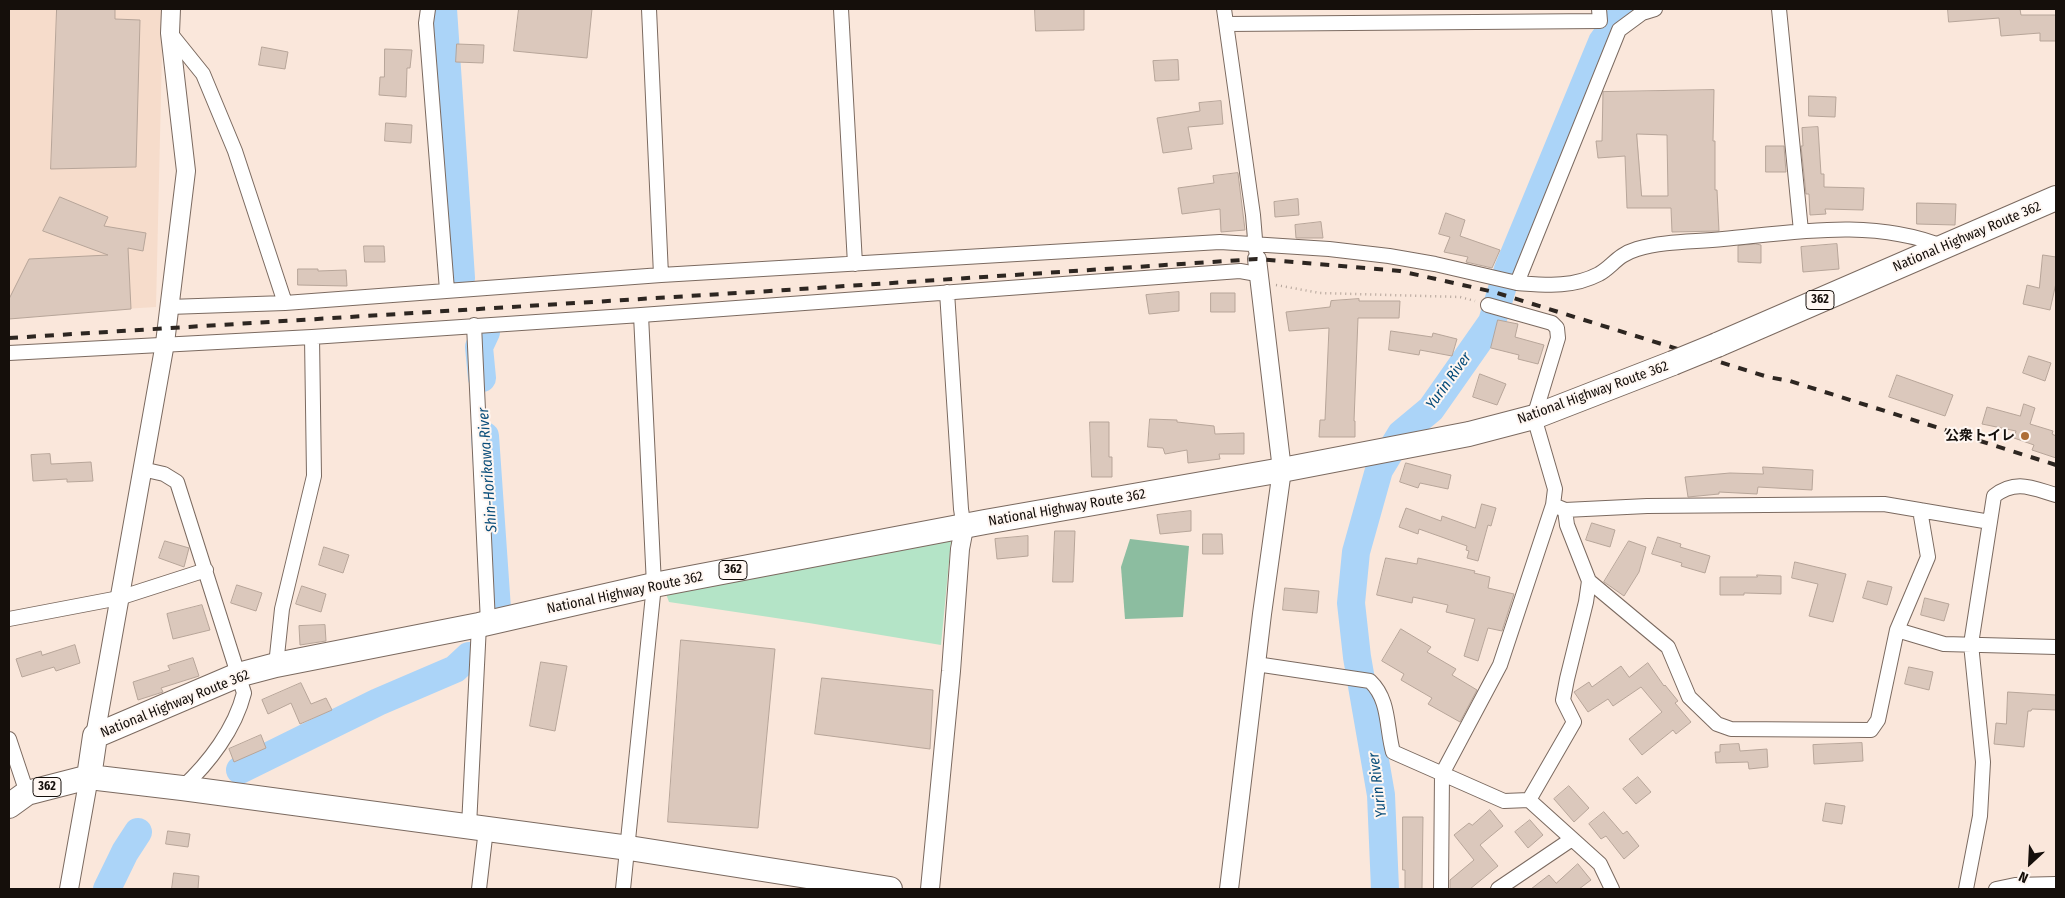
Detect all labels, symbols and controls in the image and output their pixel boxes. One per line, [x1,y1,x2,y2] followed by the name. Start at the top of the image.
[1891,198,2043,276] street label: National Highway Route 362
[1806,290,1834,310] road number: 362
[1422,349,1476,413] water label: Yurin River
[1515,358,1671,428] street label: National Highway Route 362
[475,407,501,533] water label: Shin-Horikawa River
[1945,428,2015,444] place label: 公衆トイレ
[2019,430,2031,442] marker: 公衆トイレ
[987,486,1147,530] street label: National Highway Route 362
[719,560,747,580] road number: 362
[545,568,705,618] street label: National Highway Route 362
[98,666,252,742] street label: National Highway Route 362
[1365,751,1391,819] water label: Yurin River
[33,778,61,796] road number: 362
[2005,838,2055,888] north arrow
[2016,868,2031,887] text: N

